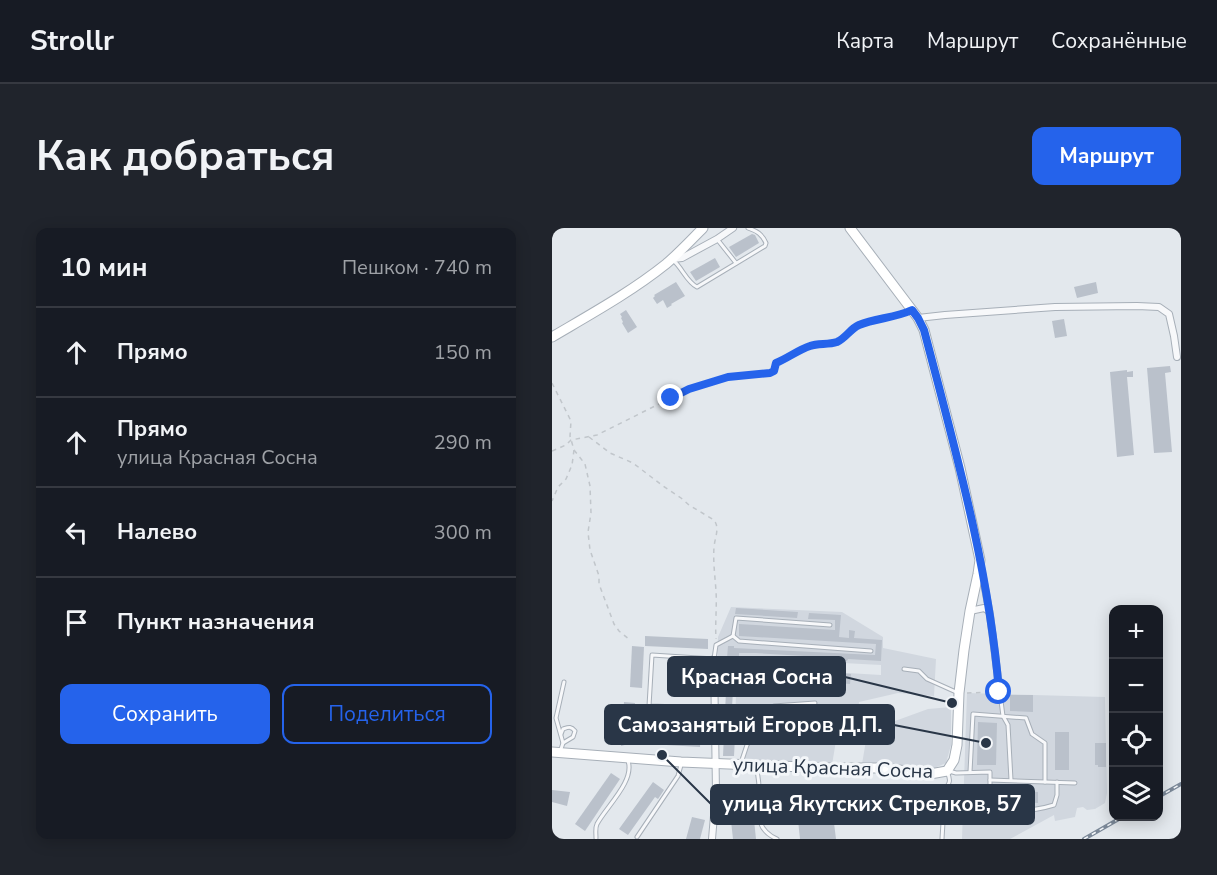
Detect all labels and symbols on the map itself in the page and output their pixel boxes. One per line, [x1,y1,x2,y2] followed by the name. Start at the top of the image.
[657,384,683,410] route end
[668,657,845,696] callout: Красная Сосна
[681,663,833,691] text: Красная Сосна
[985,678,1011,704] route start
[605,705,894,744] callout: Самозанятый Егоров Д.П.
[617,711,883,739] text: Самозанятый Егоров Д.П.
[732,751,934,785] street label: улица Красная Сосна
[711,785,1034,824] callout: улица Якутских Стрелков, 57
[722,790,1022,818] text: улица Якутских Стрелков, 57

